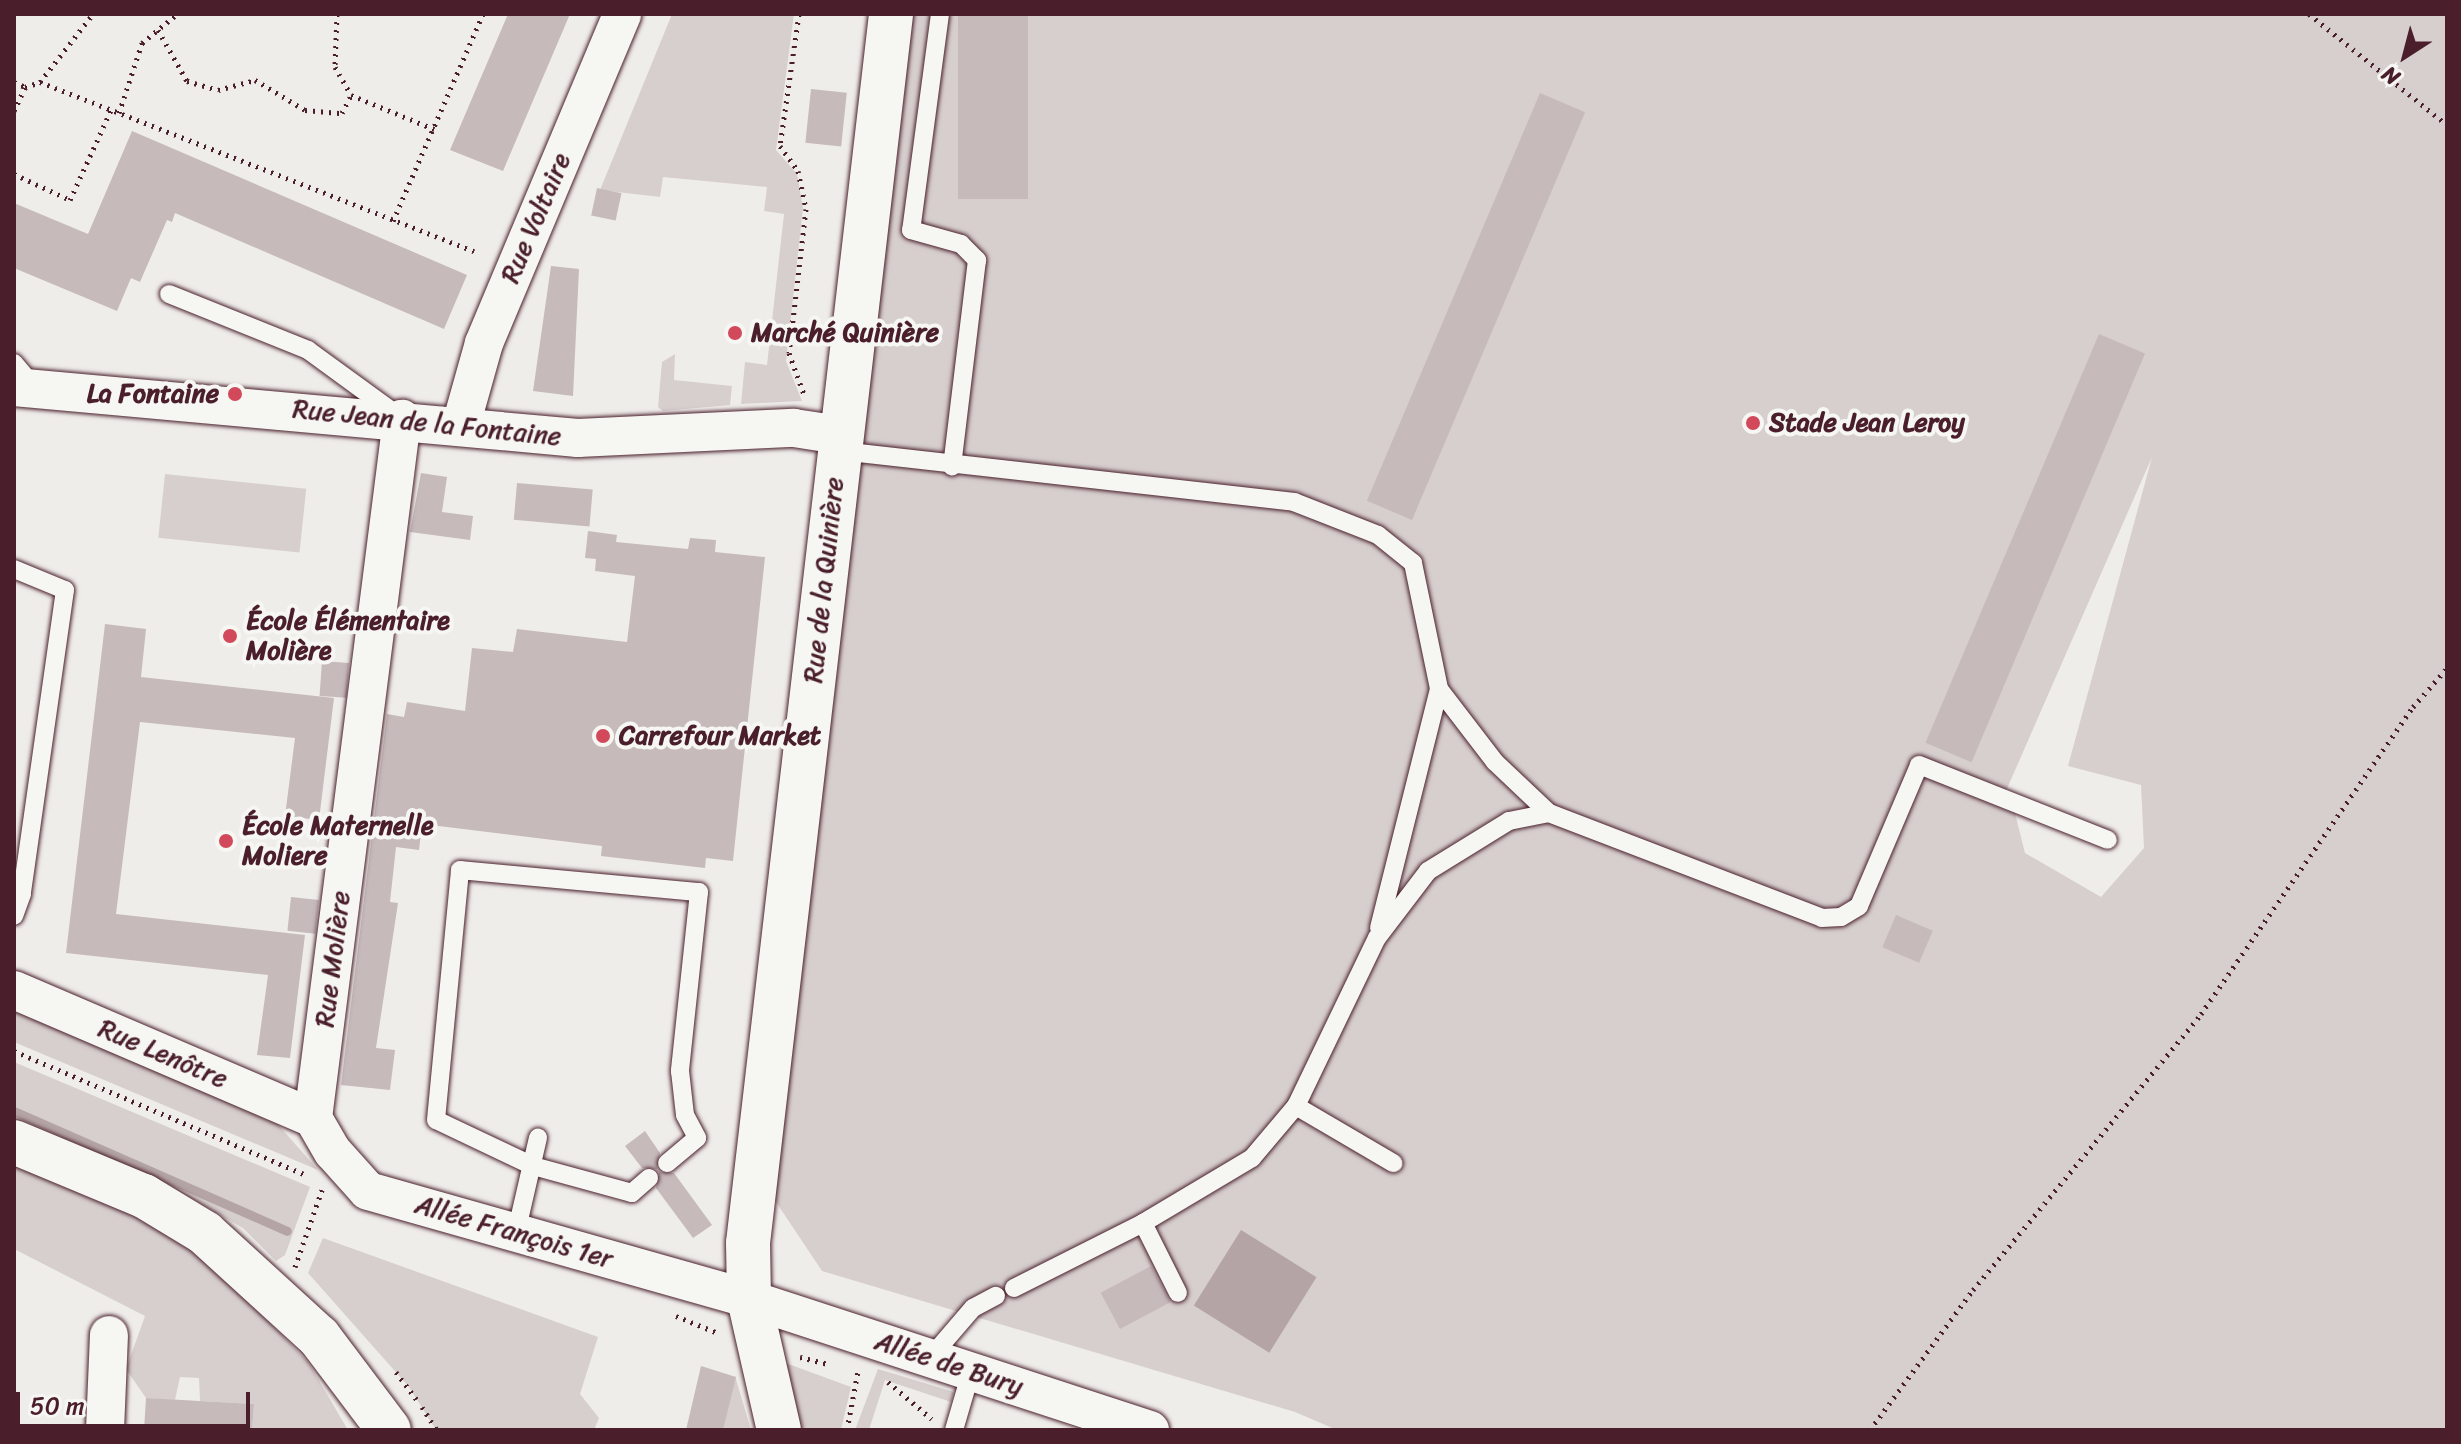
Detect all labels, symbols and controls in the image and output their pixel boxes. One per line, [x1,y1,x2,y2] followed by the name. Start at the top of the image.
[2365,16,2445,96] north arrow
[2373,56,2408,96] text: N
[494,148,578,288] street label: Rue Voltaire
[751,317,939,349] place label: Marché Quinière
[726,324,744,342] marker: Marché Quinière
[87,378,219,410] place label: La Fontaine
[226,385,244,403] marker: La Fontaine
[291,393,563,453] street label: Rue Jean de la Fontaine
[1769,407,1966,439] place label: Stade Jean Leroy
[1744,414,1762,432] marker: Stade Jean Leroy
[798,475,850,685] street label: Rue de la Quinière
[246,605,452,666] place label: École Élémentaire Molière
[221,627,239,645] marker: École Élémentaire Molière
[619,720,821,752] place label: Carrefour Market
[594,727,612,745] marker: Carrefour Market
[242,810,435,872] place label: École Maternelle Moliere
[217,832,235,850] marker: École Maternelle Moliere
[309,890,357,1028] street label: Rue Molière
[93,1013,233,1095] street label: Rue Lenôtre
[412,1189,616,1275] street label: Allée François 1er
[871,1325,1027,1403] street label: Allée de Bury
[20,1376,254,1426] scale bar
[30,1385,85,1427] text: 50 m

